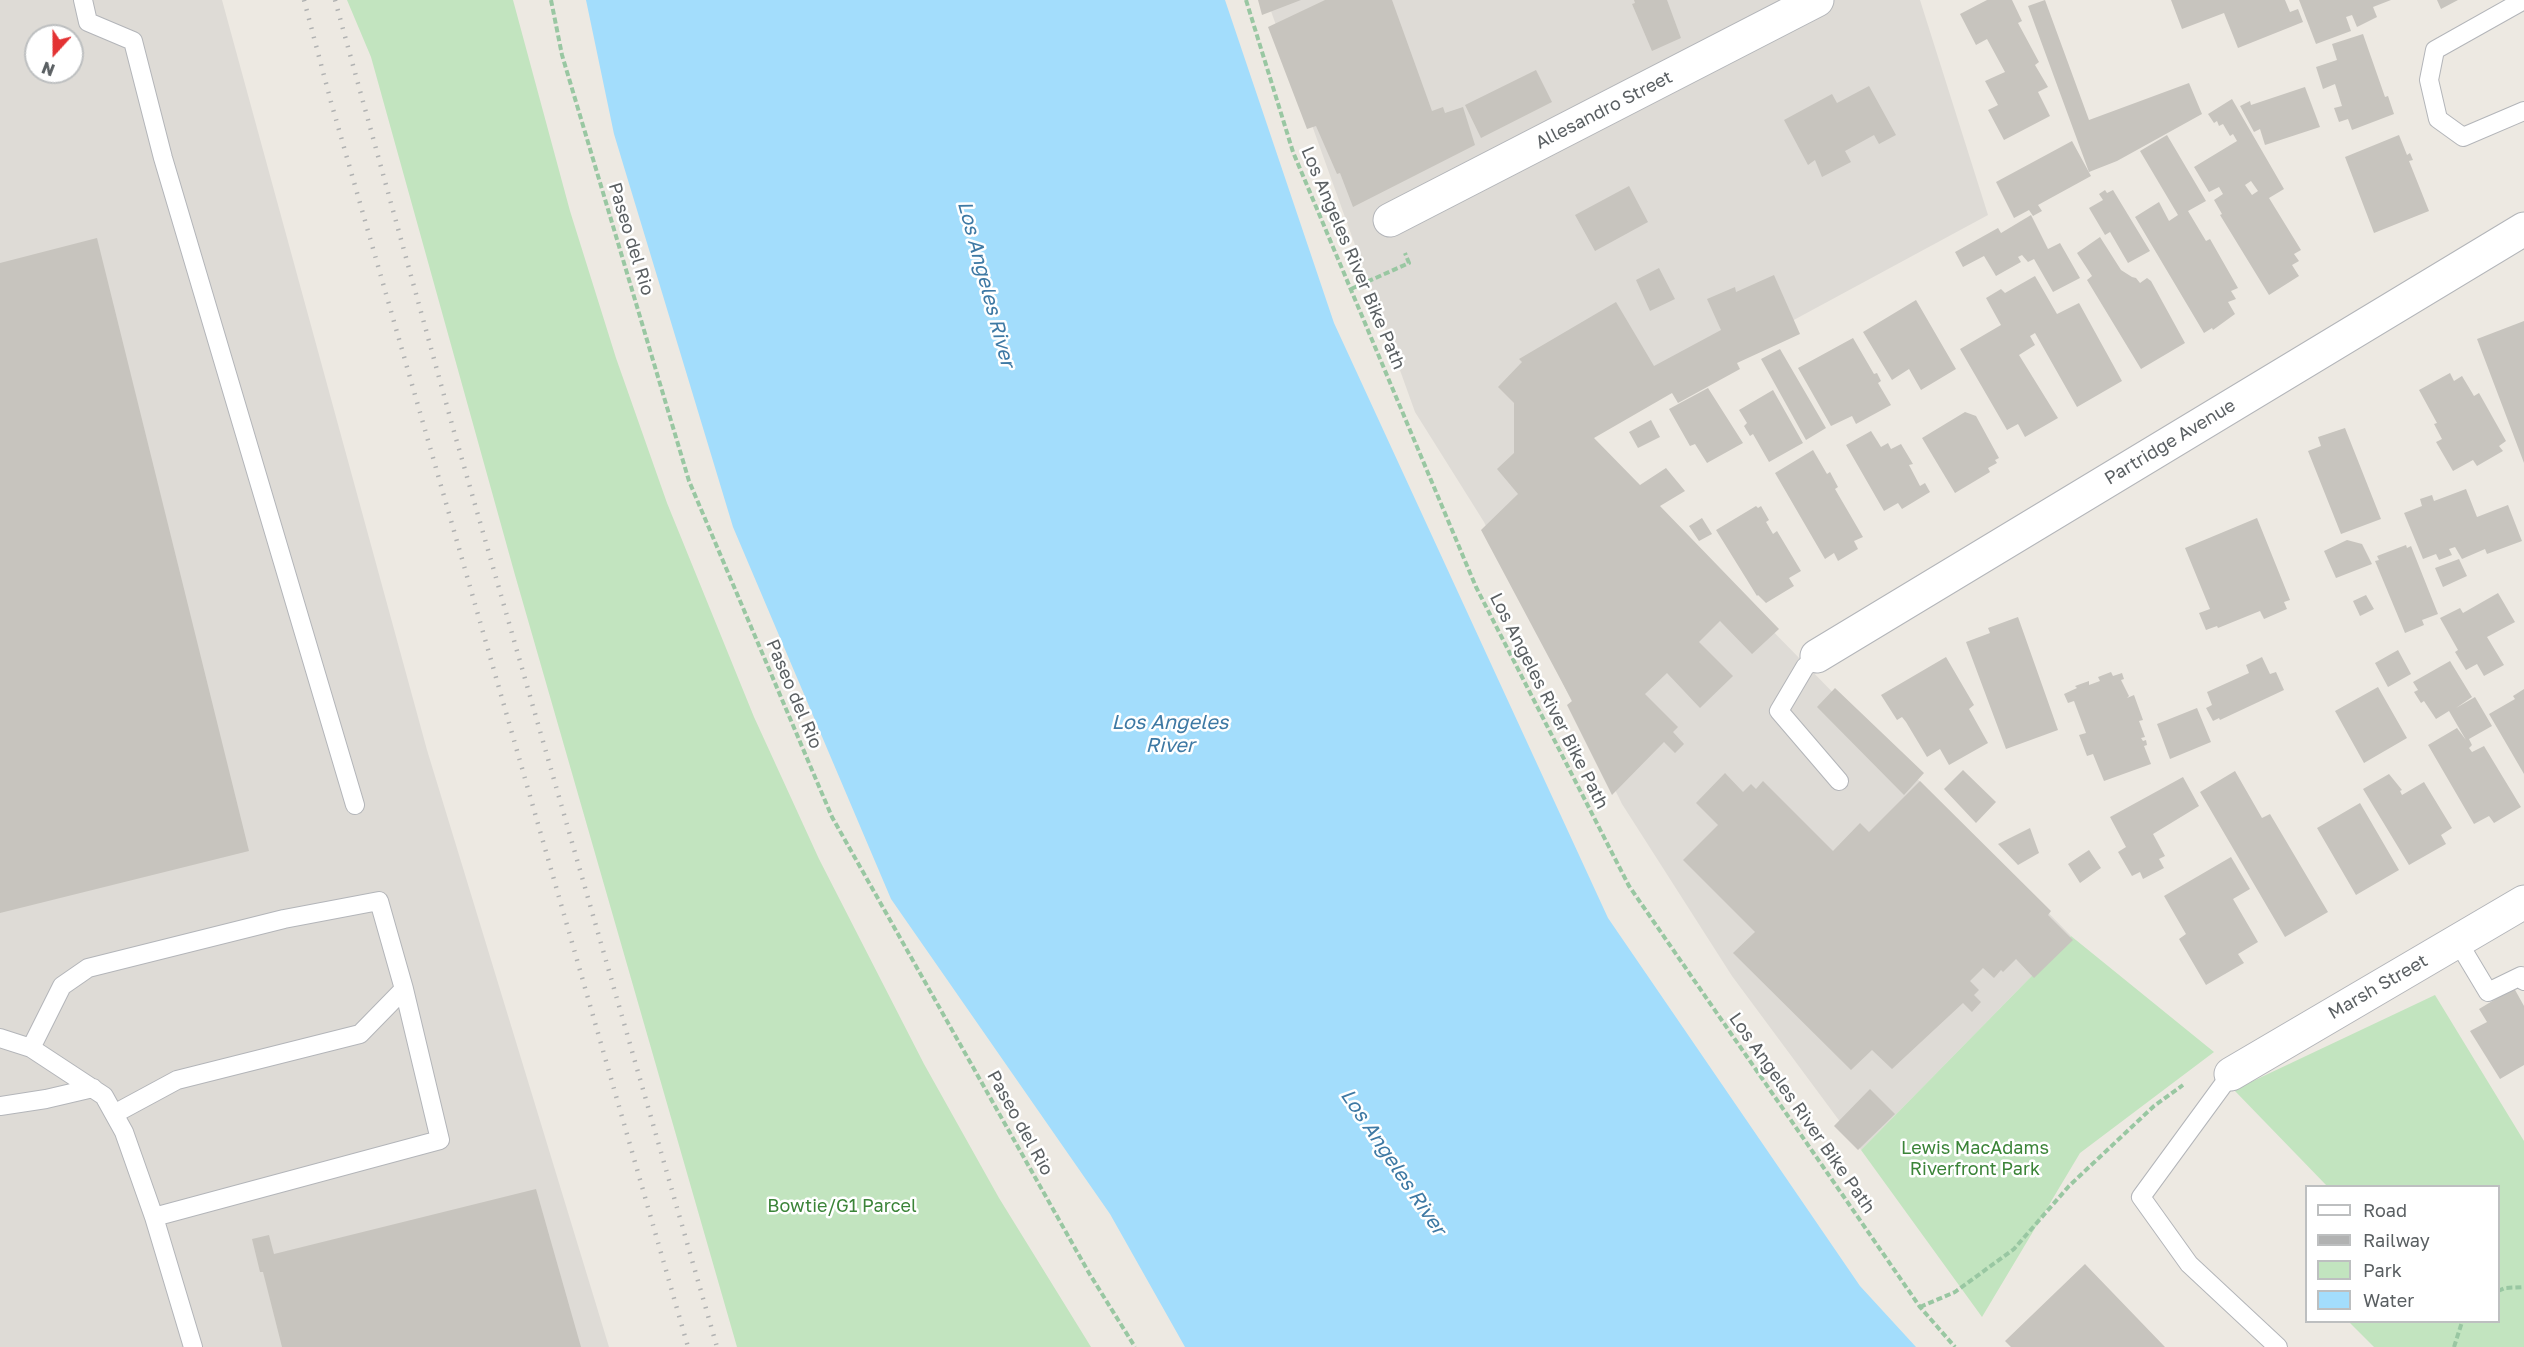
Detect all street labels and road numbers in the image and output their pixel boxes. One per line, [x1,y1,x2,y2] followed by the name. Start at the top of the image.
[1532,66,1676,154] street label: Allesandro Street
[1296,143,1410,373] street label: Los Angeles River Bike Path
[604,180,658,298] street label: Paseo del Rio
[2101,394,2239,490] street label: Partridge Avenue
[1485,589,1613,813] street label: Los Angeles River Bike Path
[761,636,827,752] street label: Paseo del Rio
[2325,950,2431,1024] street label: Marsh Street
[1724,1009,1880,1217] street label: Los Angeles River Bike Path
[982,1067,1058,1179] street label: Paseo del Rio

